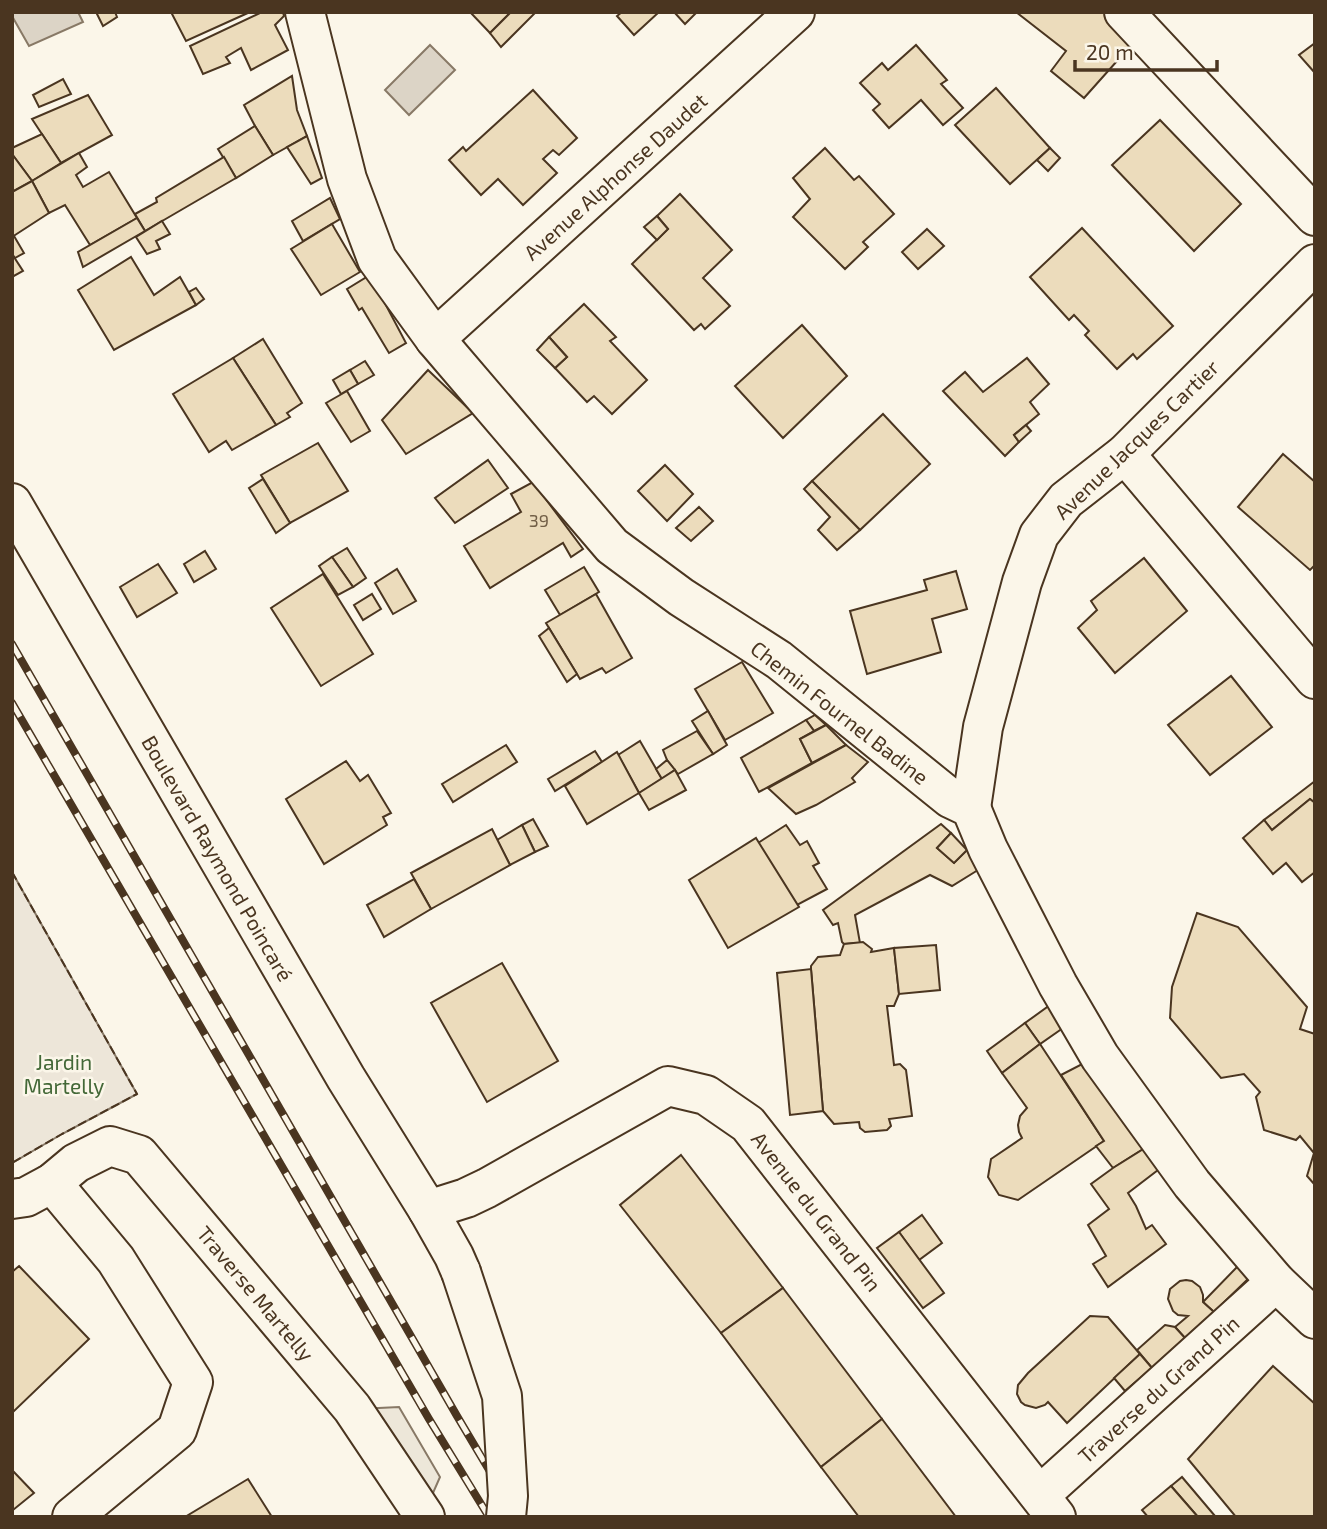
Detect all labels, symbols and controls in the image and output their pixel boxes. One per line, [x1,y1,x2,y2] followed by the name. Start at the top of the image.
[1075,28,1217,72] scale bar
[1086,39,1134,64] text: 20 m
[518,87,712,265] street label: Avenue Alphonse Daudet
[1049,354,1224,524] street label: Avenue Jacques Cartier
[529,509,549,531] house number: 39
[746,635,934,789] street label: Chemin Fournel Badine
[137,731,299,985] street label: Boulevard Raymond Poincaré
[24,1049,104,1098] park label: Jardin Martelly
[747,1126,887,1296] street label: Avenue du Grand Pin
[192,1221,320,1365] street label: Traverse Martelly
[1072,1310,1244,1468] street label: Traverse du Grand Pin

